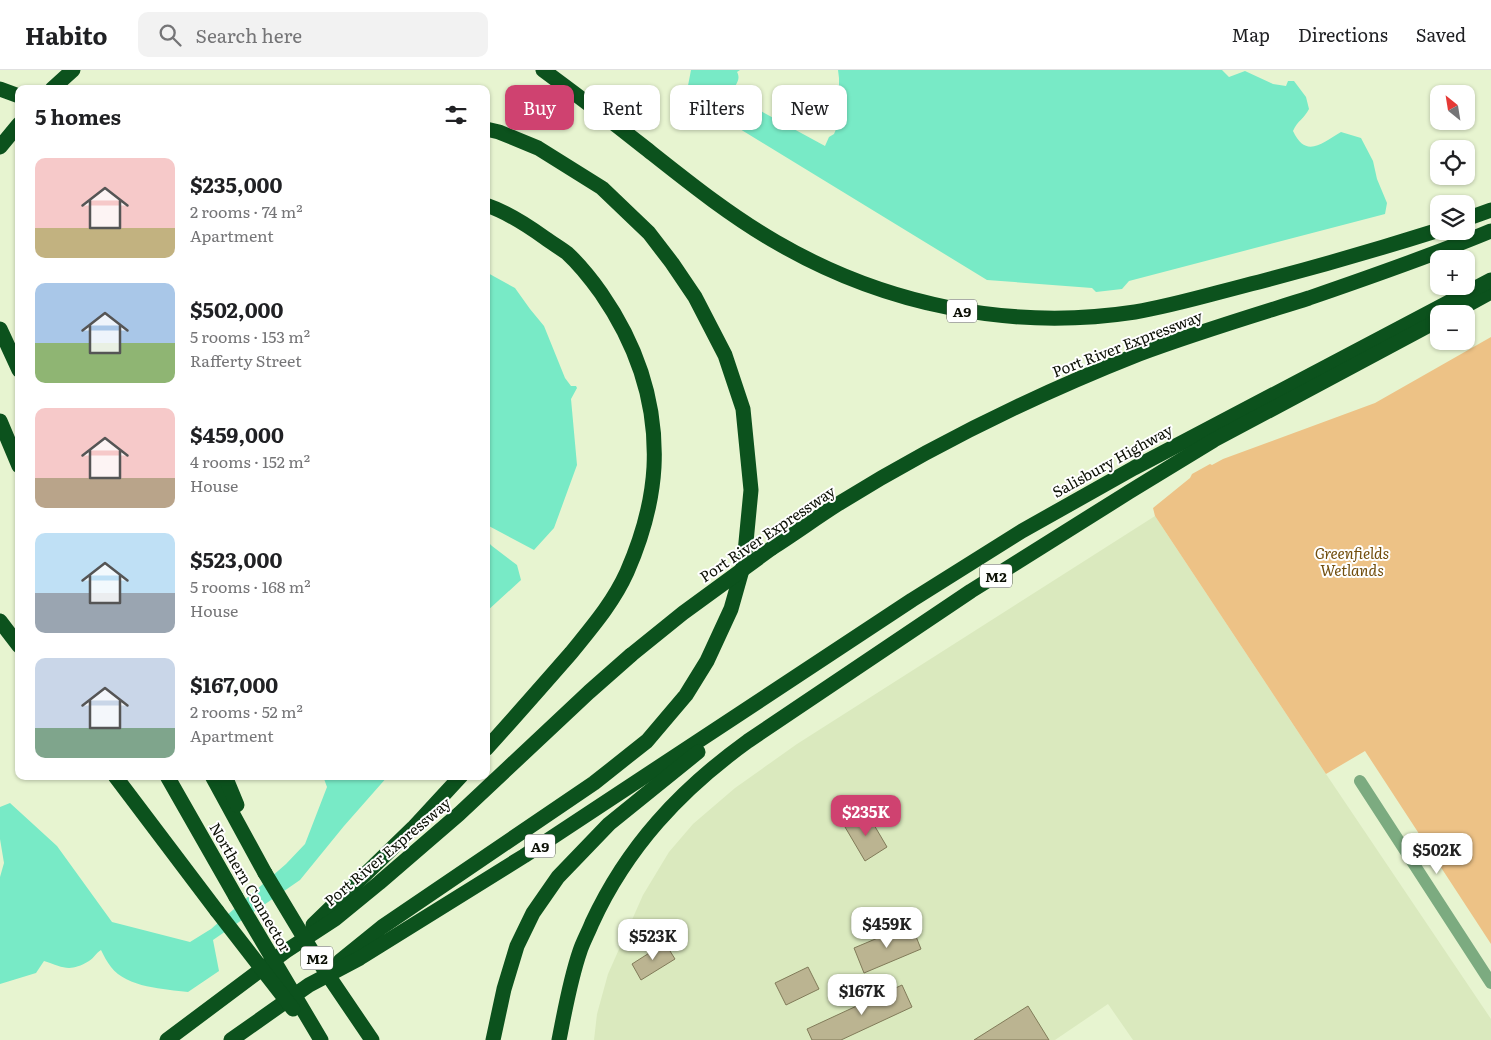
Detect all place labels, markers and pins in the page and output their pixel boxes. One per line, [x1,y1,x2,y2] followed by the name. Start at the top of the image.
[831,794,901,837] pin: $235K
[1402,832,1472,875] pin: $502K
[852,906,922,949] pin: $459K
[618,918,688,961] pin: $523K
[827,974,897,1016] pin: $167K

